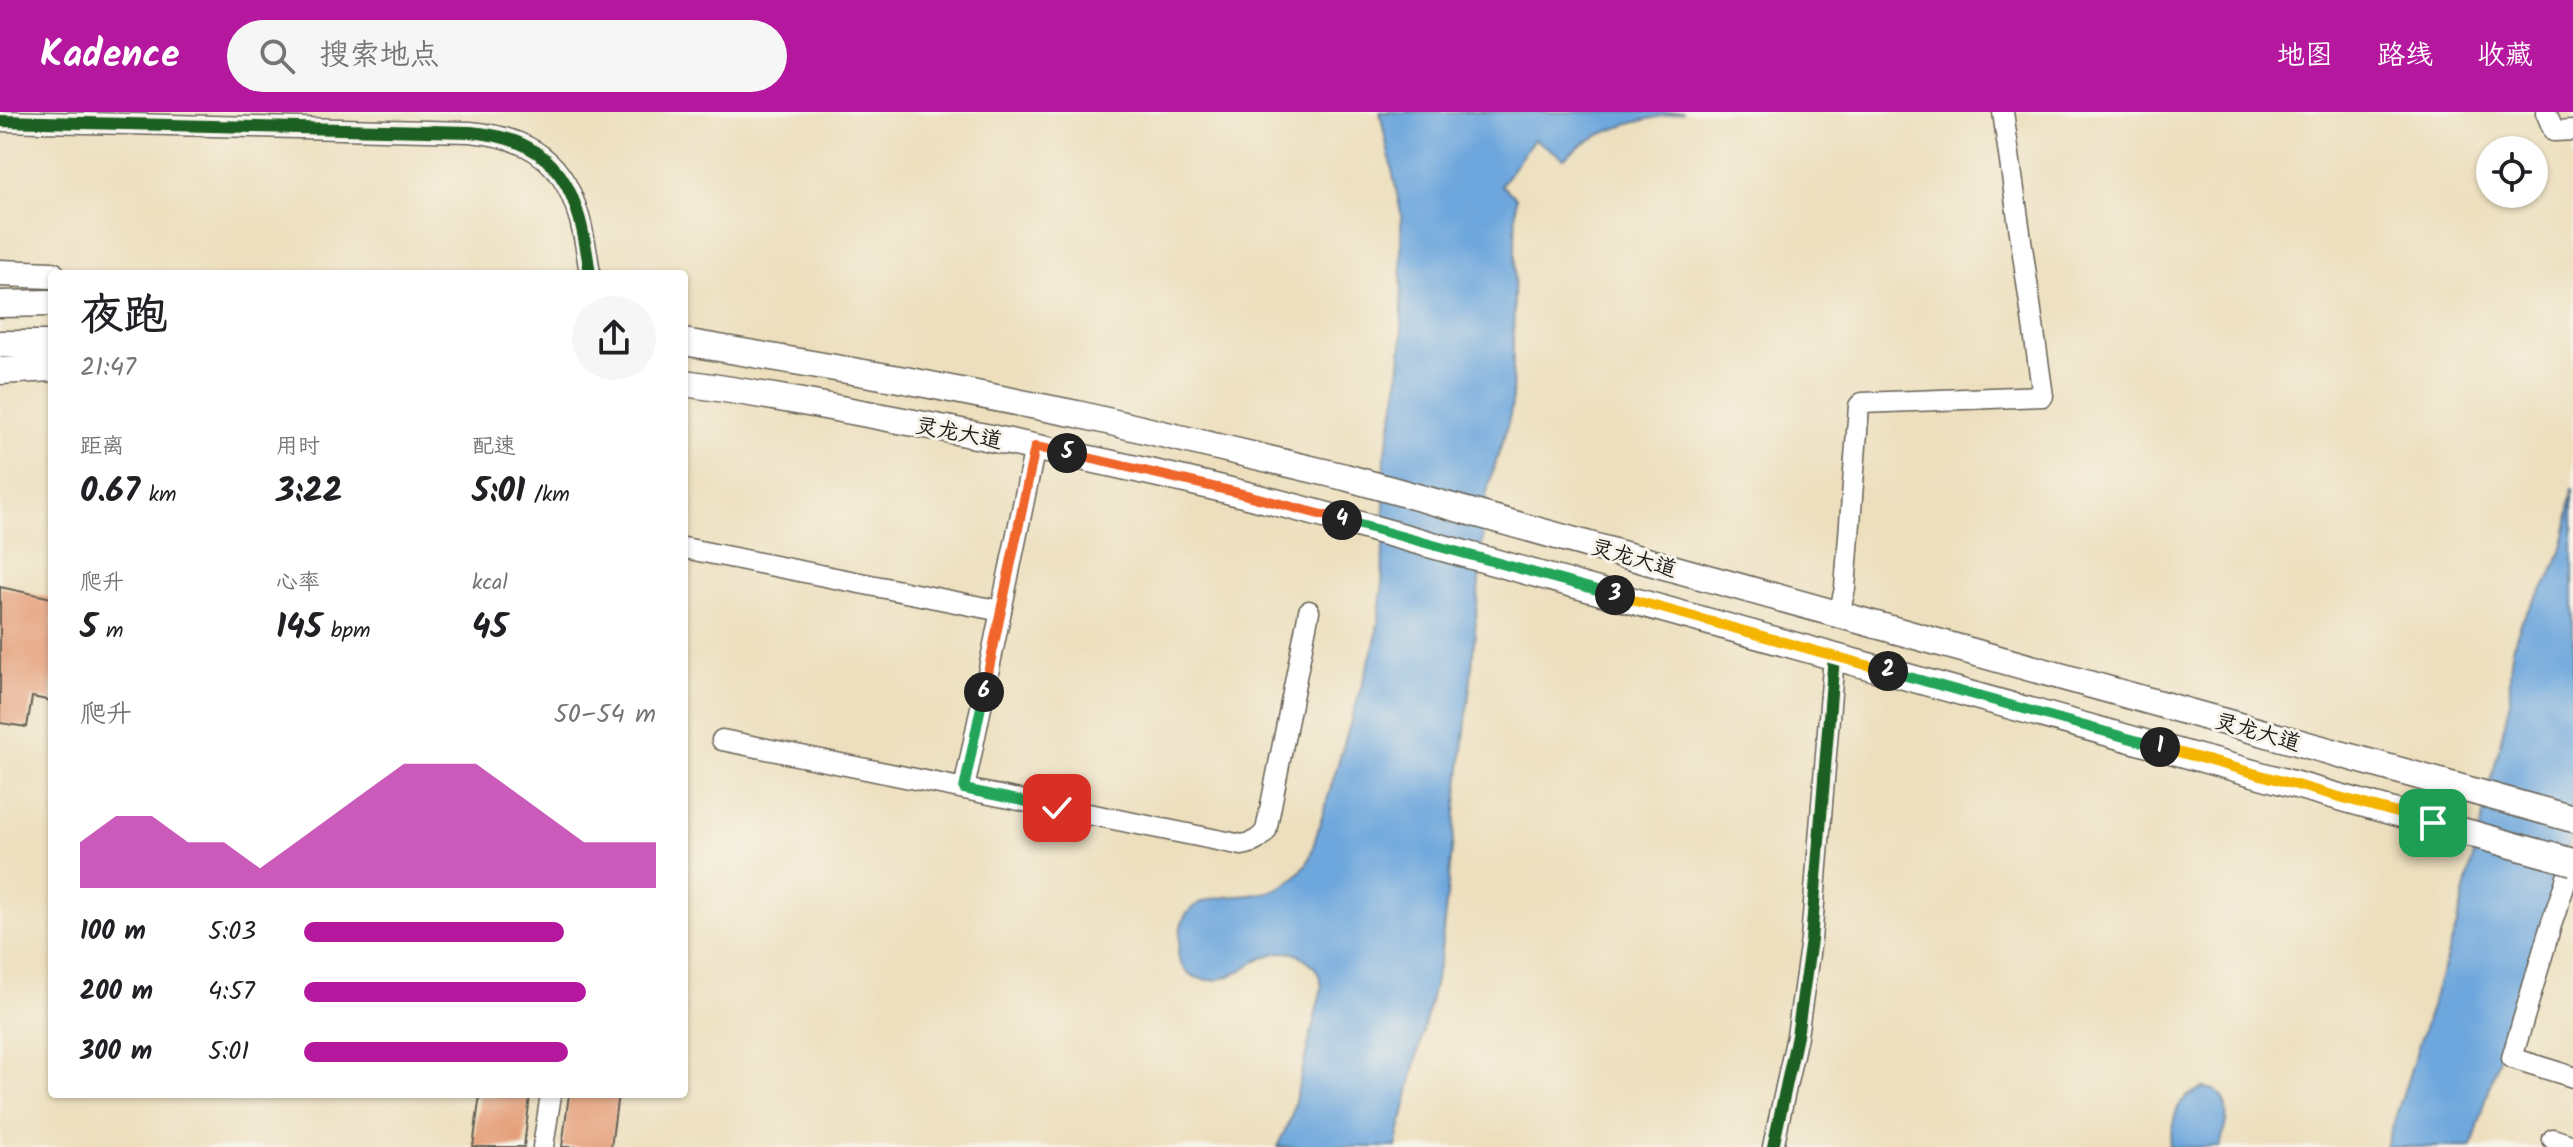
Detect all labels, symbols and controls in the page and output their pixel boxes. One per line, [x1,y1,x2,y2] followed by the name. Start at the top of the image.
[227,20,787,92] search box
[40,26,179,86] text: Kadence
[319,32,439,80] text: 搜索地点
[255,34,299,78] icon: search
[2277,34,2333,79] text: 地图
[2377,34,2433,79] text: 路线
[2477,34,2533,79] text: 收藏
[2476,136,2548,208] map controls
[2476,136,2548,208] button: locate
[80,282,168,352] text: 夜跑
[572,296,656,380] button: share
[80,347,136,389] text: 21:47
[912,409,1005,460] street label: 灵龙大道
[80,430,124,465] text: 距离
[276,430,320,465] text: 用时
[472,430,516,465] text: 配速
[1047,433,1087,473] pin: 5
[1061,435,1073,470] text: 5
[80,465,140,519] text: 0.67
[276,465,343,519] text: 3:22
[472,465,525,519] text: 5:01
[140,478,177,513] text: km
[525,478,570,513] text: /km
[1322,500,1362,540] pin: 4
[1336,502,1348,537] text: 4
[1586,530,1680,588] street label: 灵龙大道
[80,566,124,601] text: 爬升
[276,566,320,601] text: 心率
[472,566,508,601] text: kcal
[1595,575,1635,615] pin: 3
[1609,577,1621,612] text: 3
[80,601,97,655] text: 5
[276,601,322,655] text: 145
[472,601,508,655] text: 45
[97,614,124,649] text: m
[322,614,370,649] text: bpm
[1868,651,1908,691] pin: 2
[1882,653,1894,688] text: 2
[964,672,1004,712] pin: 6
[978,674,990,709] text: 6
[80,694,132,736] text: 爬升
[554,694,656,736] text: 50–54 m
[2210,704,2304,762] street label: 灵龙大道
[2140,727,2180,767] pin: 1
[2157,729,2163,764] text: 1
[1023,774,1091,842] pin
[1035,786,1079,830] icon: check
[2399,789,2467,857] pin
[2411,801,2455,845] icon: arrive
[80,911,146,953] text: 100 m
[208,911,256,953] text: 5:03
[80,971,153,1013] text: 200 m
[208,971,255,1013] text: 4:57
[80,1031,152,1073] text: 300 m
[208,1031,250,1073] text: 5:01

